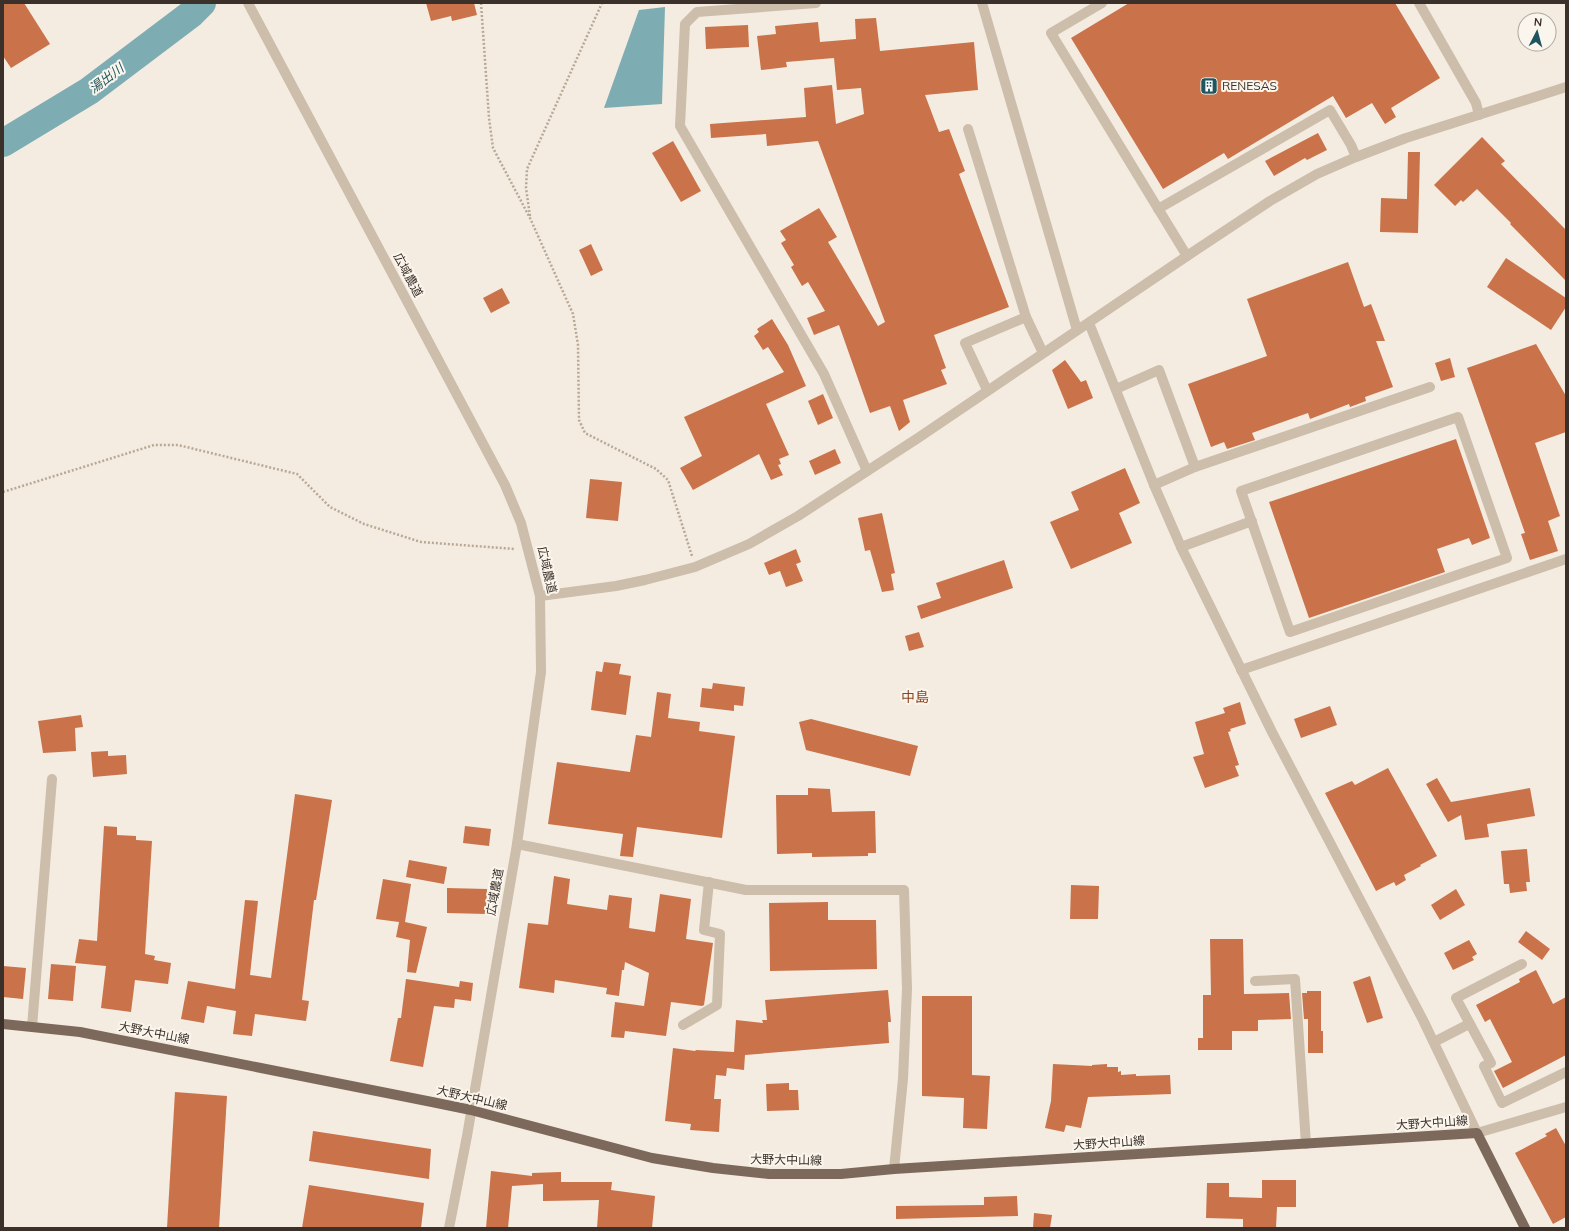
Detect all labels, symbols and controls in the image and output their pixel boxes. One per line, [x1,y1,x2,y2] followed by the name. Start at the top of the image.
[1517,12,1557,52] north arrow
[1533,15,1543,29] text: N
[86,59,128,96] water label: 湯出川
[1199,76,1219,96] building icon: RENESAS
[1222,78,1277,93] place label: RENESAS
[391,250,426,299] street label: 広域農道
[535,545,560,595] street label: 広域農道
[901,688,929,706] district label: 中島
[483,867,506,917] street label: 広域農道
[117,1018,191,1047] street label: 大野大中山線
[435,1082,509,1113] street label: 大野大中山線
[1396,1113,1468,1132] street label: 大野大中山線
[1073,1133,1145,1152] street label: 大野大中山線
[750,1151,822,1168] street label: 大野大中山線

